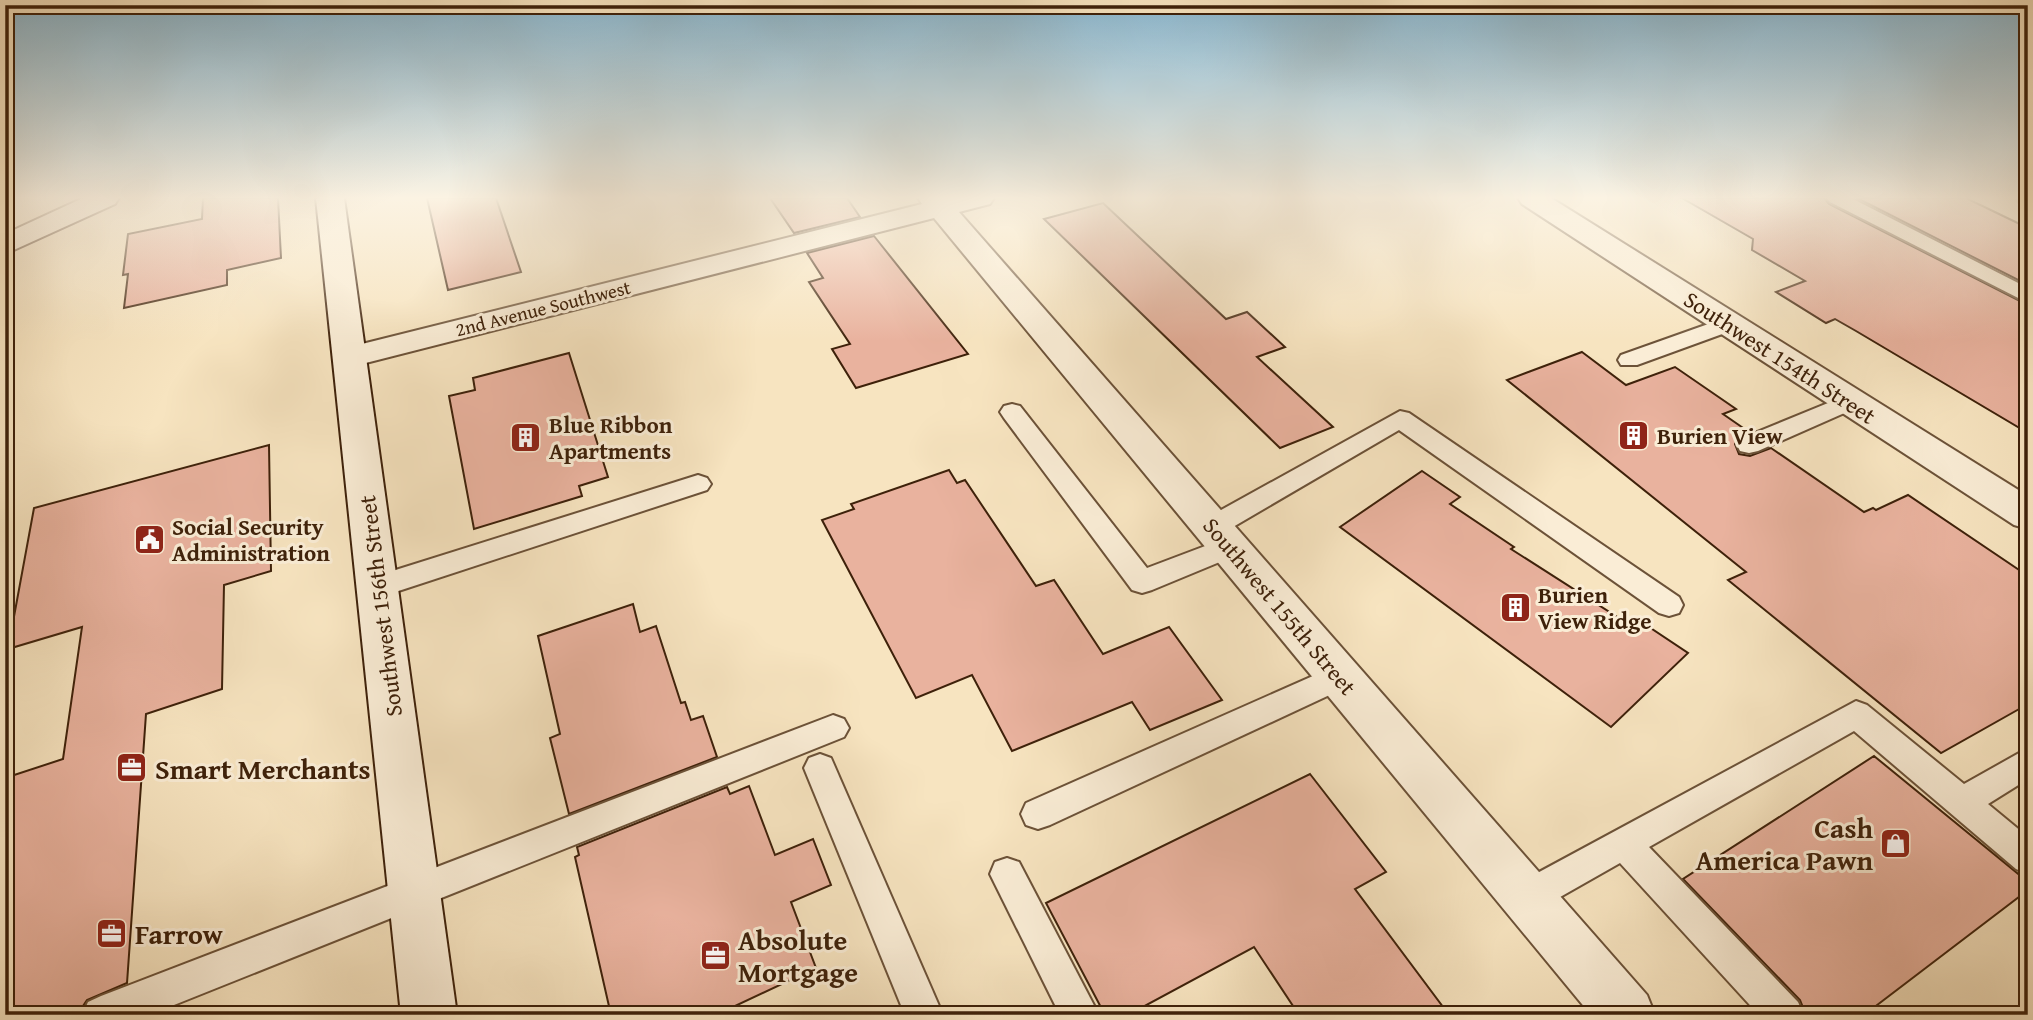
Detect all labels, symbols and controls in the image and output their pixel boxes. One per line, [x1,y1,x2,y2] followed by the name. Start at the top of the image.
[452,273,634,343] street label: 2nd Avenue Southwest
[1678,282,1882,432] street label: Southwest 154th Street
[549,408,673,467] place label: Blue Ribbon Apartments
[1617,418,1651,452] building icon: Burien View
[1657,419,1783,452] place label: Burien View
[509,420,543,454] building icon: Blue Ribbon Apartments
[350,493,410,719] street label: Southwest 156th Street
[172,510,330,569] place label: Social Security Administration
[1196,510,1364,702] street label: Southwest 155th Street
[132,522,166,556] public building icon: Social Security Administration
[1538,578,1651,637] place label: Burien View Ridge
[1498,590,1532,624] building icon: Burien View Ridge
[155,748,371,789] place label: Smart Merchants
[115,751,149,785] office icon: Smart Merchants
[1695,807,1873,880] place label: Cash America Pawn
[1879,826,1913,860] shop icon: Cash America Pawn
[135,913,224,954] place label: Farrow
[95,916,129,950] office icon: Farrow
[738,919,858,992] place label: Absolute Mortgage
[698,938,732,972] office icon: Absolute Mortgage

